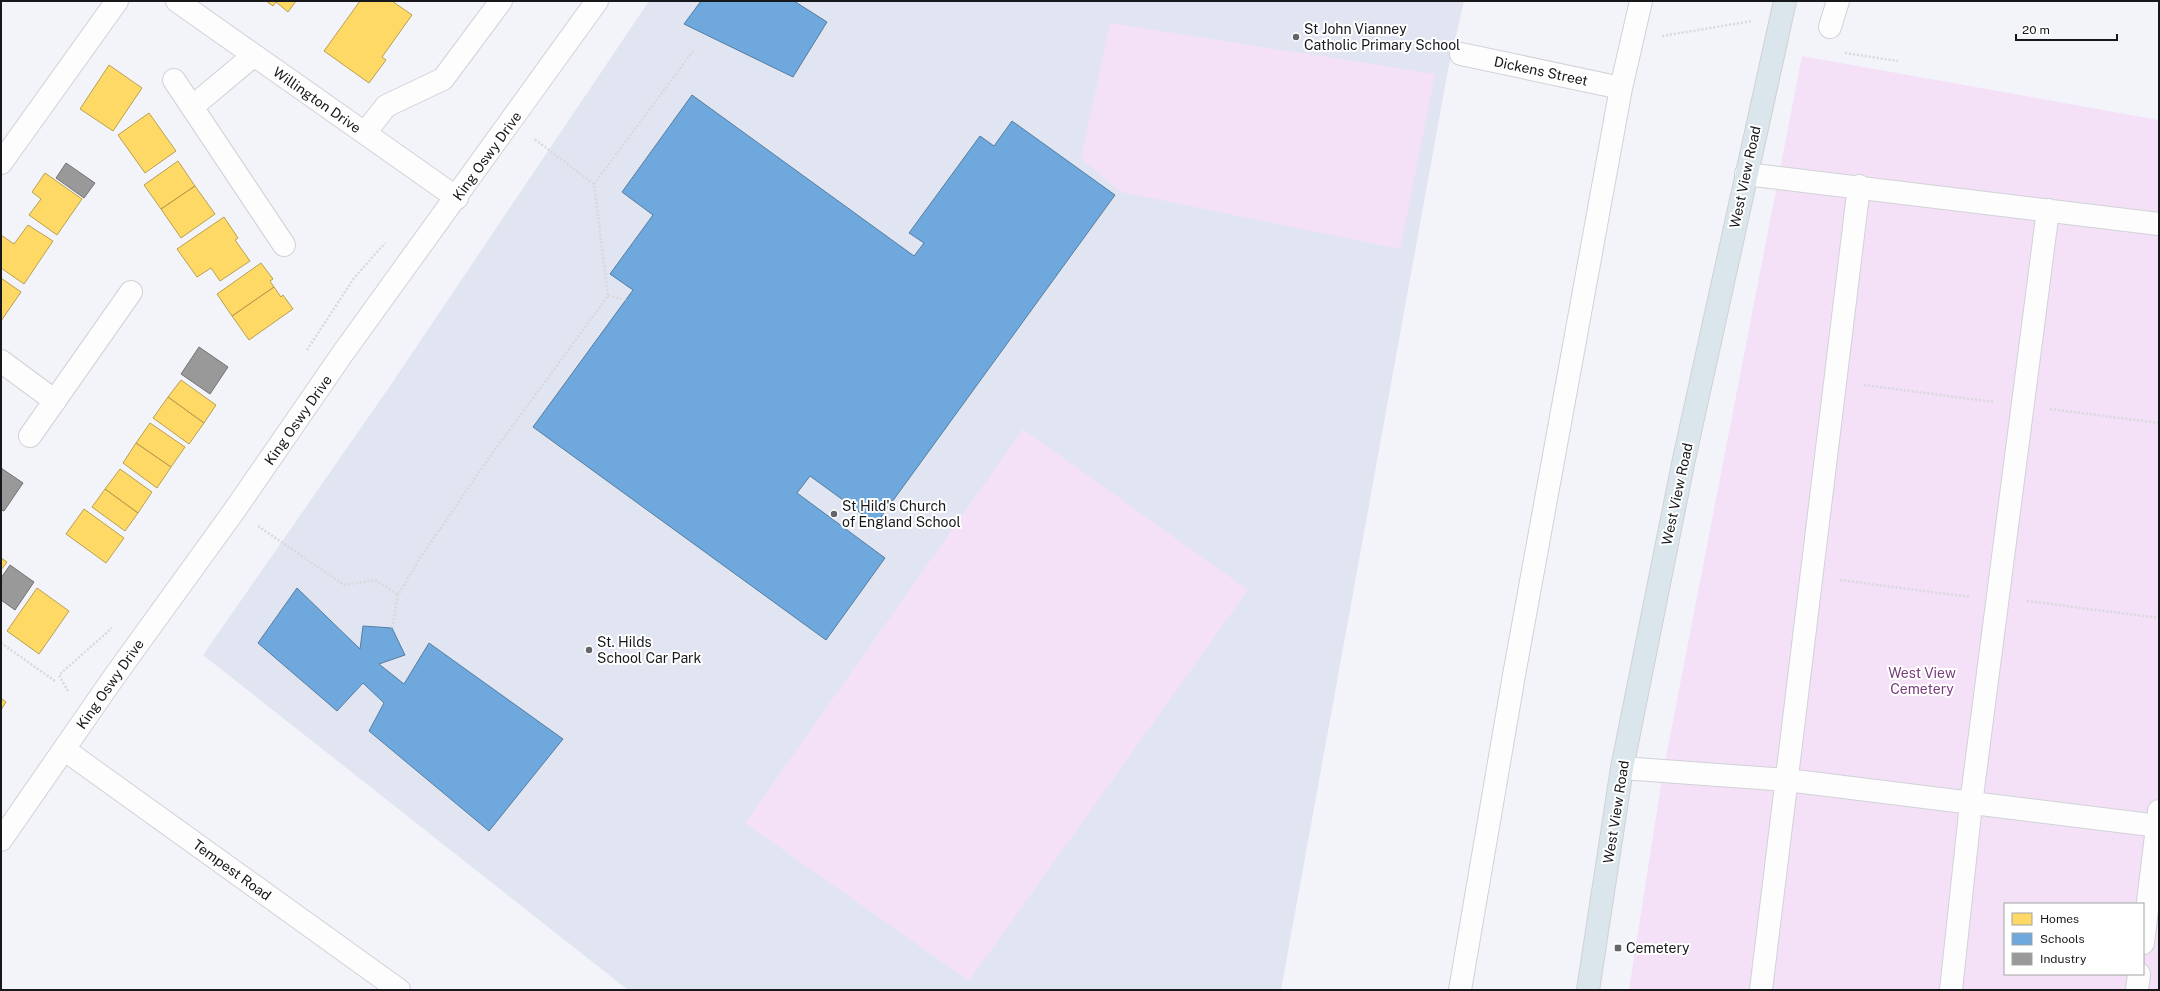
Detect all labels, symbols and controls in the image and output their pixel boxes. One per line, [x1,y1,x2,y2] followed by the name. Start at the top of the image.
[2016,16,2117,42] scale bar
[1304,21,1460,53] place label: St John Vianney Catholic Primary School
[2022,23,2050,37] text: 20 m
[1291,32,1301,42] marker: St John Vianney Catholic Primary School
[1493,53,1589,89] street label: Dickens Street
[270,64,364,136] street label: Willington Drive
[449,108,525,204] street label: King Oswy Drive
[1726,124,1764,230] street label: West View Road
[261,372,335,468] street label: King Oswy Drive
[1658,441,1696,547] street label: West View Road
[842,498,961,530] place label: St Hild's Church of England School
[829,509,839,519] marker: St Hild's Church of England School
[597,634,702,666] place label: St. Hilds School Car Park
[73,636,147,732] street label: King Oswy Drive
[584,645,594,655] marker: St. Hilds School Car Park
[1888,665,1956,697] park label: West View Cemetery
[1600,759,1632,865] street label: West View Road
[190,836,274,904] street label: Tempest Road
[2004,903,2144,975] legend
[2040,912,2079,926] text: Homes
[2040,932,2085,946] text: Schools
[1626,940,1690,956] place label: Cemetery
[1613,943,1623,953] marker: Cemetery
[2040,952,2087,966] text: Industry

